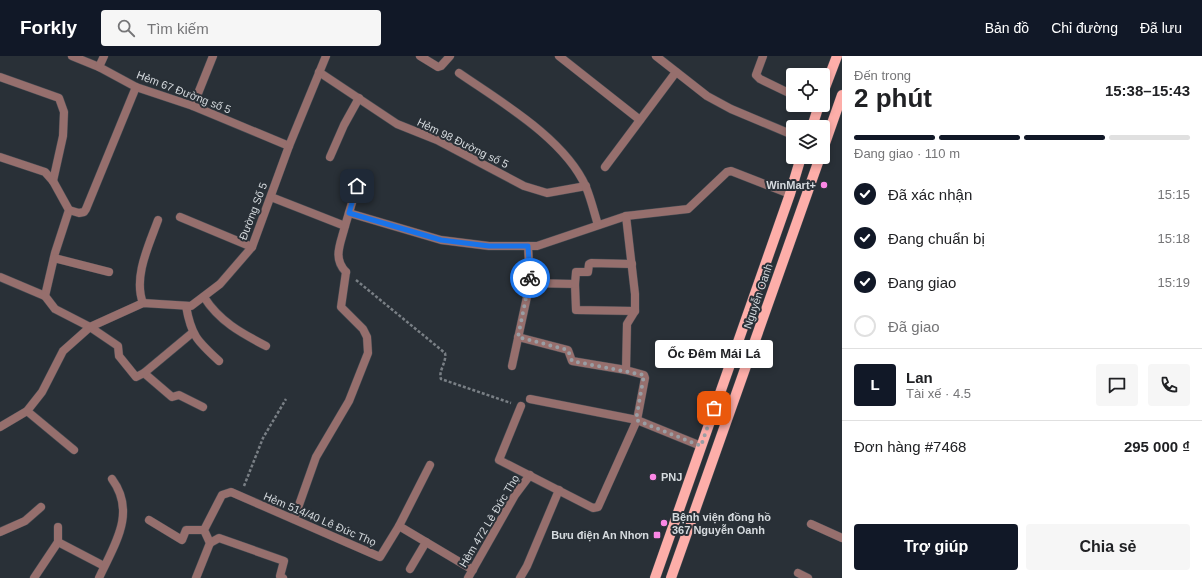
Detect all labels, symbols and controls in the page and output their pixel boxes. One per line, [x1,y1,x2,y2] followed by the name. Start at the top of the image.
[101,10,381,46] search box
[20,17,77,38] text: Forkly
[115,17,137,39] icon: search
[147,20,209,37] text: Tìm kiếm
[985,20,1029,36] text: Bản đồ
[1051,20,1118,36] text: Chỉ đường
[1140,20,1182,36] text: Đã lưu
[135,68,233,116] street label: Hẻm 67 Đường số 5
[786,68,830,164] map controls
[786,68,830,112] button: locate
[854,68,911,83] text: Đến trong
[1105,82,1190,99] text: 15:38–15:43
[854,83,932,113] text: 2 phút
[415,116,511,170] street label: Hẻm 98 Đường số 5
[786,120,830,164] button: layers
[854,146,960,161] text: Đang giao · 110 m
[340,169,374,203] pin
[346,175,368,197] icon: home
[766,179,816,191] place label: WinMart+
[819,180,829,190] marker: WinMart+
[237,181,269,241] street label: Đường Số 5
[854,183,876,205] icon: check
[888,186,972,203] text: Đã xác nhận
[1157,187,1190,202] text: 15:15
[854,227,876,249] icon: check
[888,230,985,247] text: Đang chuẩn bị
[1157,231,1190,246] text: 15:18
[510,258,550,298] courier
[741,262,775,330] street label: Nguyễn Oanh
[519,267,541,289] icon: bike
[854,271,876,293] icon: check
[888,274,956,291] text: Đang giao
[1157,275,1190,290] text: 15:19
[888,318,940,335] text: Đã giao
[655,340,773,368] callout: Ốc Đêm Mái Lá
[667,346,761,361] text: Ốc Đêm Mái Lá
[1096,364,1138,406] button: chat
[1148,364,1190,406] button: phone
[906,369,933,386] text: Lan
[870,376,880,393] text: L
[906,386,971,401] text: Tài xế · 4.5
[697,391,731,425] pin
[703,397,725,419] icon: bag
[854,438,966,455] text: Đơn hàng #7468
[1124,438,1190,455] text: 295 000 ₫
[661,471,682,483] place label: PNJ
[648,472,658,482] marker: PNJ
[457,473,521,569] street label: Hẻm 472 Lê Đức Thọ
[262,490,378,548] street label: Hẻm 514/40 Lê Đức Thọ
[672,511,771,536] place label: Bệnh viện đồng hồ 367 Nguyễn Oanh
[659,518,669,528] marker: Bệnh viện đồng hồ 367 Nguyễn Oanh
[854,524,1018,570] button: Trợ giúp
[1026,524,1190,570] button: Chia sẻ
[551,529,649,542] place label: Bưu điện An Nhơn
[652,530,662,540] marker: Bưu điện An Nhơn

